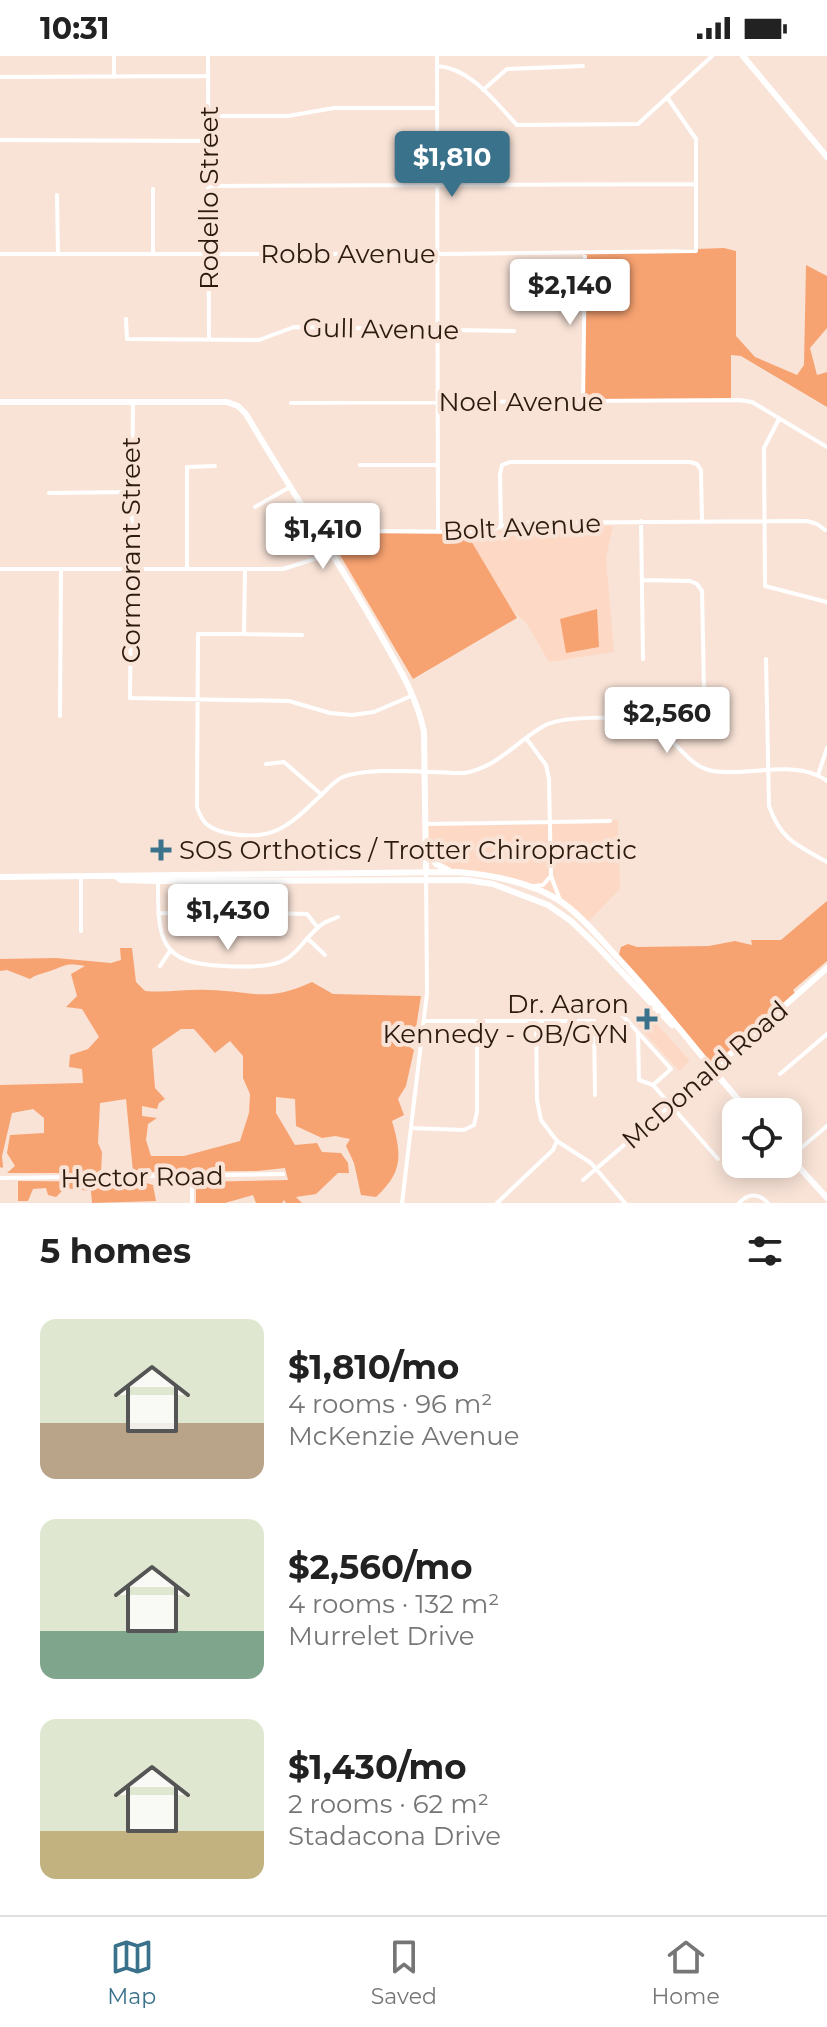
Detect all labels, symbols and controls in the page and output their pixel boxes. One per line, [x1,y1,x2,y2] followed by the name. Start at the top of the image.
[40,10,110,47] text: 10:31
[193,106,225,290] street label: Rodello Street
[387,131,517,199] pin: $1,810
[413,141,491,173] text: $1,810
[260,238,436,270] street label: Robb Avenue
[505,259,635,327] pin: $2,140
[528,269,612,301] text: $2,140
[302,312,460,346] street label: Gull Avenue
[438,386,604,418] street label: Noel Avenue
[115,437,147,663] street label: Cormorant Street
[258,503,388,571] pin: $1,410
[442,507,602,547] street label: Bolt Avenue
[284,513,362,545] text: $1,410
[602,687,732,755] pin: $2,560
[623,697,711,729] text: $2,560
[179,834,637,866] place label: SOS Orthotics / Trotter Chiropractic
[150,839,172,861] marker: SOS Orthotics / Trotter Chiropractic
[163,884,293,952] pin: $1,430
[186,894,270,926] text: $1,430
[382,988,629,1050] place label: Dr. Aaron Kennedy - OB/GYN
[615,994,795,1156] street label: McDonald Road
[636,1008,658,1030] marker: Dr. Aaron Kennedy - OB/GYN
[722,1098,802,1178] map controls
[722,1098,802,1178] button: locate
[60,1160,224,1194] street label: Hector Road
[743,1229,787,1273] icon: filters
[40,1230,191,1272] text: 5 homes
[288,1346,459,1388] text: $1,810/mo
[104,1351,200,1447] icon: home
[288,1388,492,1420] text: 4 rooms · 96 m²
[288,1420,520,1452] text: McKenzie Avenue
[288,1546,473,1588] text: $2,560/mo
[104,1551,200,1647] icon: home
[288,1588,499,1620] text: 4 rooms · 132 m²
[288,1620,475,1652] text: Murrelet Drive
[288,1746,467,1788] text: $1,430/mo
[104,1751,200,1847] icon: home
[288,1788,489,1820] text: 2 rooms · 62 m²
[288,1820,501,1852] text: Stadacona Drive
[107,1935,156,2010] tab: Map
[371,1935,437,2010] tab: Saved
[651,1935,720,2010] tab: Home

